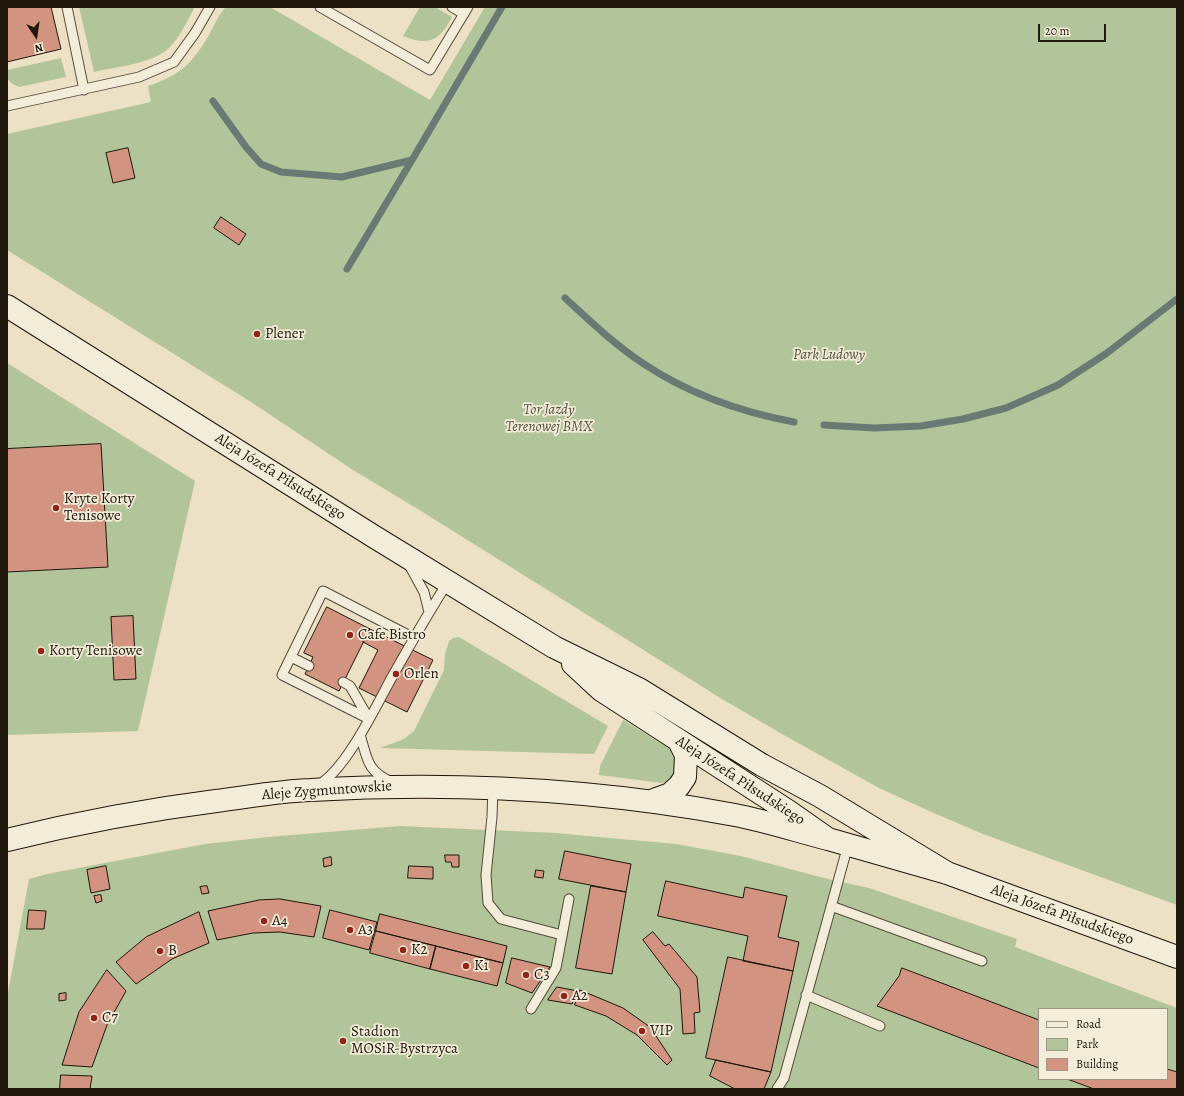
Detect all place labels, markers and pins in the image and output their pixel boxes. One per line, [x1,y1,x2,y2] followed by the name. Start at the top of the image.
[265,325,304,343] place label: Plener
[252,329,262,339] marker: Plener
[64,490,135,525] place label: Kryte Korty Tenisowe
[51,503,61,513] marker: Kryte Korty Tenisowe
[358,626,426,644] place label: Cafe Bistro
[345,630,355,640] marker: Cafe Bistro
[49,642,143,660] place label: Korty Tenisowe
[36,646,46,656] marker: Korty Tenisowe
[404,665,439,683] place label: Orlen
[391,669,401,679] marker: Orlen
[272,912,288,930] place label: A4
[259,916,269,926] marker: A4
[358,921,373,939] place label: A3
[345,925,355,935] marker: A3
[411,941,428,959] place label: K2
[168,942,177,960] place label: B
[398,945,408,955] marker: K2
[155,946,165,956] marker: B
[474,957,489,975] place label: K1
[461,961,471,971] marker: K1
[534,966,550,984] place label: C3
[521,970,531,980] marker: C3
[572,987,588,1005] place label: A2
[559,991,569,1001] marker: A2
[102,1009,118,1027] place label: C7
[89,1013,99,1023] marker: C7
[650,1022,673,1040] place label: VIP
[351,1023,458,1058] place label: Stadion MOSiR-Bystrzyca
[637,1026,647,1036] marker: VIP
[338,1036,348,1046] marker: Stadion MOSiR-Bystrzyca

